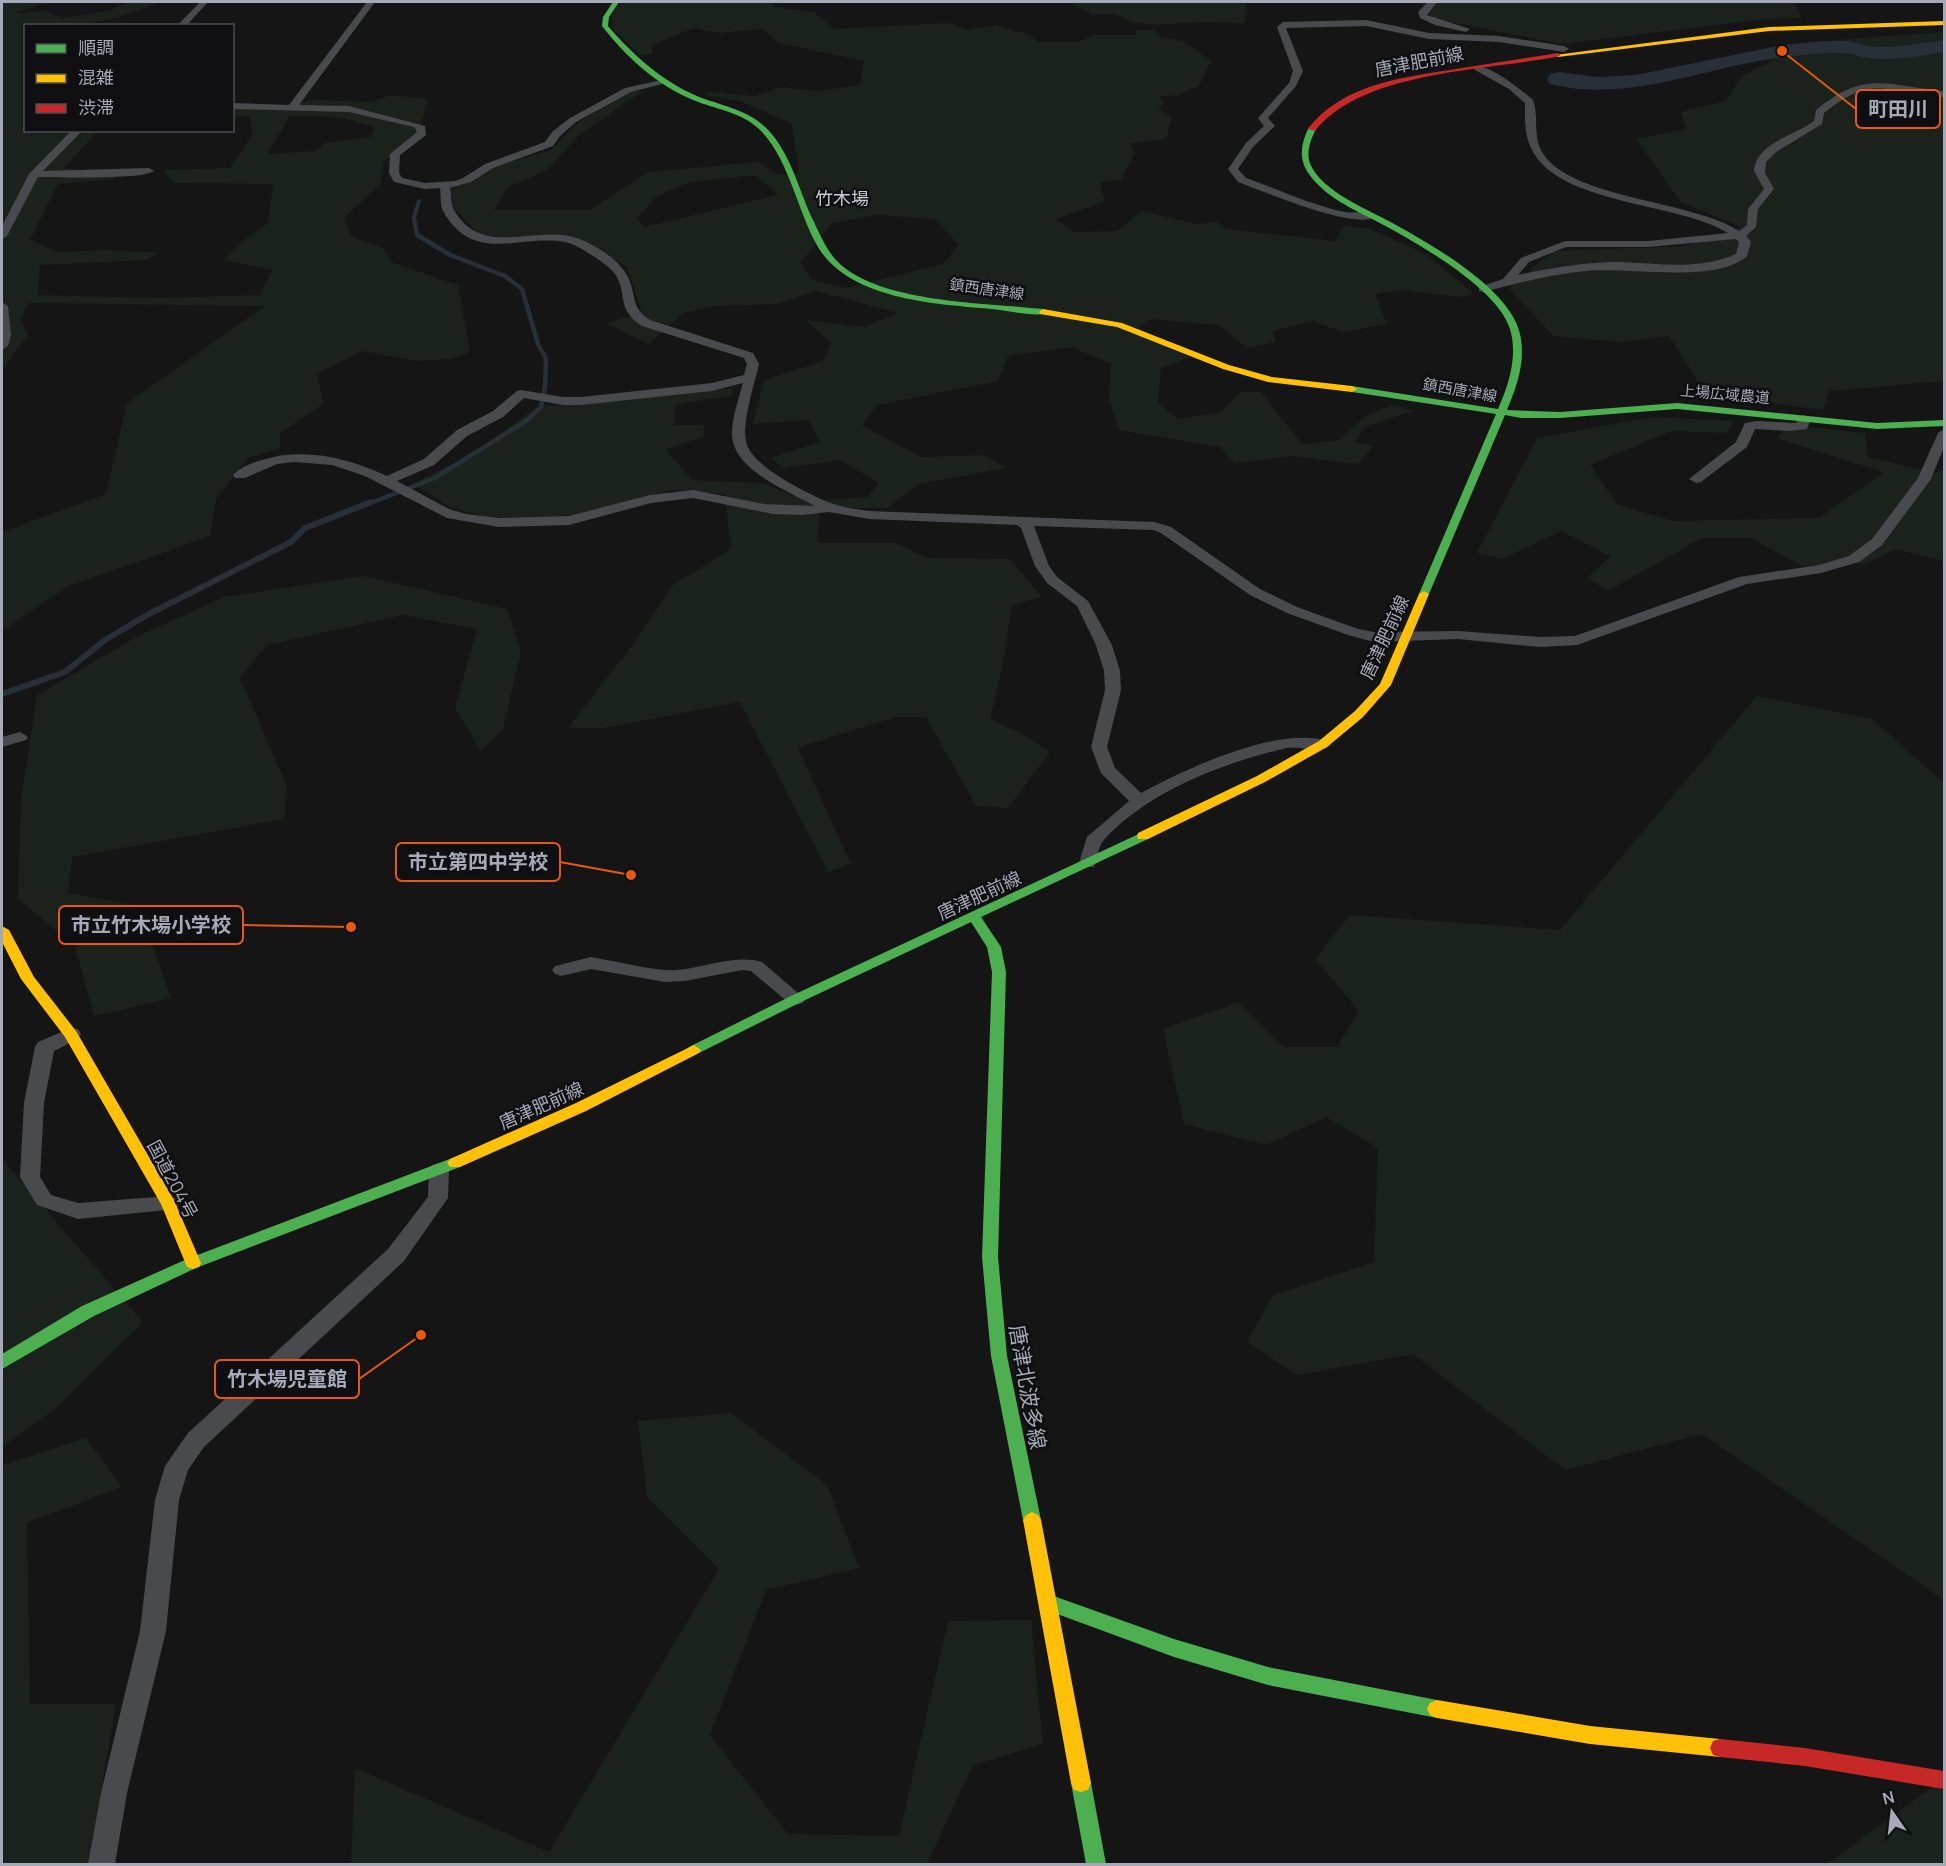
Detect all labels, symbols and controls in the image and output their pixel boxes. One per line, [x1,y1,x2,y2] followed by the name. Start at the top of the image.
[24,24,234,132] legend
[78,35,114,59] text: 順調
[1373,41,1465,81] street label: 唐津肥前線
[78,65,114,89] text: 混雑
[1856,90,1940,128] callout: 町田川
[78,95,114,119] text: 渋滞
[1868,95,1928,122] text: 町田川
[815,186,869,210] district label: 竹木場
[948,273,1026,305] street label: 鎮西唐津線
[1421,373,1499,407] street label: 鎮西唐津線
[1679,380,1771,408] street label: 上場広域農道
[1354,591,1414,683] street label: 唐津肥前線
[396,843,560,881] callout: 市立第四中学校
[408,848,548,875] text: 市立第四中学校
[933,865,1025,925] street label: 唐津肥前線
[59,906,243,944] callout: 市立竹木場小学校
[71,911,231,938] text: 市立竹木場小学校
[495,1076,587,1134] street label: 唐津肥前線
[142,1135,204,1223] street label: 国道204号
[1003,1323,1053,1451] street label: 唐津北波多線
[215,1360,359,1398] callout: 竹木場児童館
[227,1365,347,1392] text: 竹木場児童館
[1862,1782,1922,1842] north arrow
[1880,1785,1897,1810] text: N

